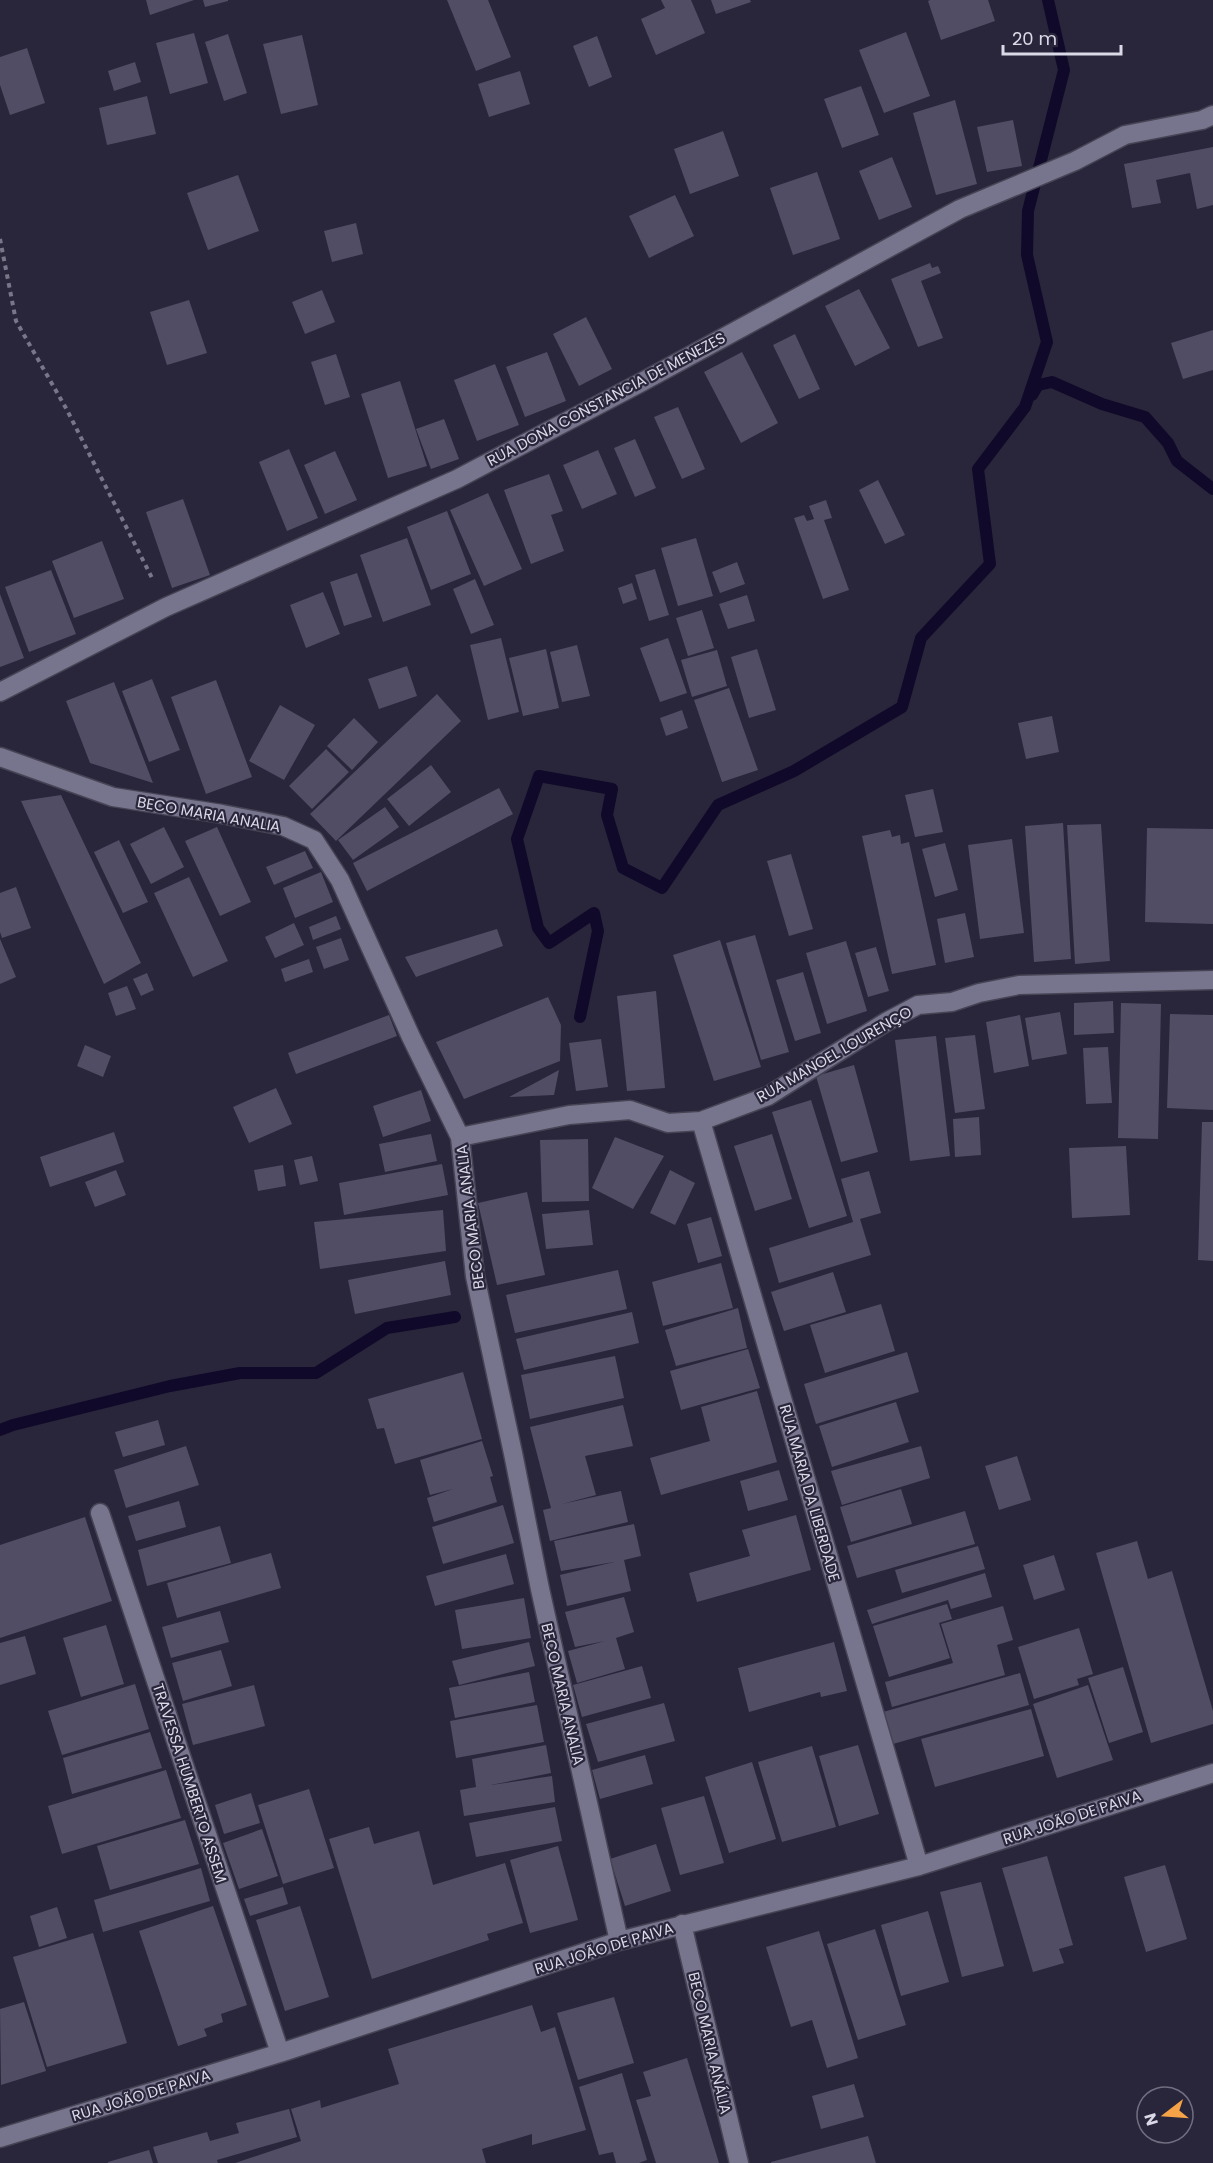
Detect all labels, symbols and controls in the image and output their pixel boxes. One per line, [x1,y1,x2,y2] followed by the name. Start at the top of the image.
[1003,18,1122,56] scale bar
[1012,26,1057,51] text: 20 m
[483,327,729,471] street label: RUA DONA CONSTANCIA DE MENEZES
[136,791,282,837] street label: BECO MARIA ANALIA
[753,1001,916,1107] street label: RUA MANOEL LOURENÇO
[451,1144,489,1290] street label: BECO MARIA ANALIA
[775,1402,845,1584] street label: RUA MARIA DA LIBERDADE
[536,1621,590,1767] street label: BECO MARIA ANALIA
[148,1681,232,1885] street label: TRAVESSA HUMBERTO ASSEM
[1000,1785,1144,1849] street label: RUA JOÃO DE PAIVA
[532,1917,676,1979] street label: RUA JOÃO DE PAIVA
[683,1970,737,2116] street label: BECO MARIA ANÁLIA
[69,2064,213,2126] street label: RUA JOÃO DE PAIVA
[1135,2085,1195,2145] north arrow
[1138,2110,1164,2128] text: N

